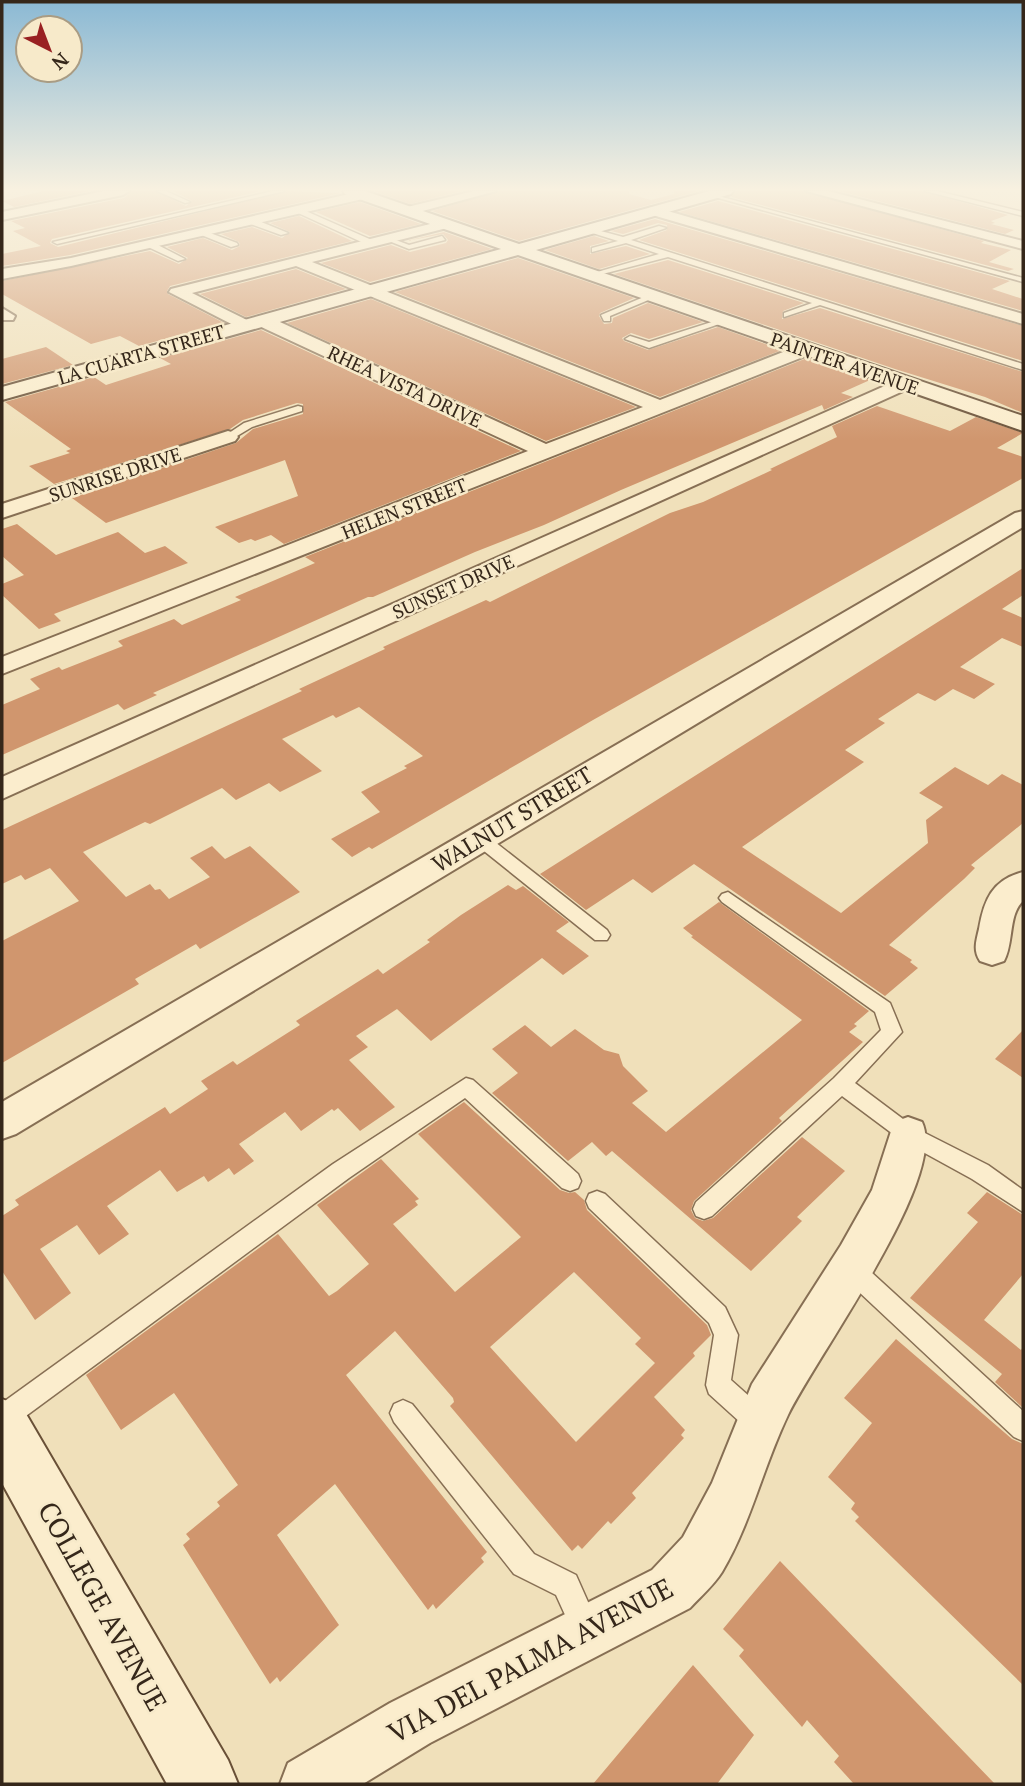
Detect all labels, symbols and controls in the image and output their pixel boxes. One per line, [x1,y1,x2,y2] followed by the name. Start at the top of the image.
[14,14,84,84] north arrow
[47,48,74,77] text: N
[55,318,227,390] street label: LA CUARTA STREET
[767,326,923,400] street label: PAINTER AVENUE
[324,339,486,433] street label: RHEA VISTA DRIVE
[46,441,184,507] street label: SUNRISE DRIVE
[338,471,470,544] street label: HELEN STREET
[388,548,518,624] street label: SUNSET DRIVE
[426,759,598,879] street label: WALNUT STREET
[30,1495,176,1717] street label: COLLEGE AVENUE
[381,1569,679,1751] street label: VIA DEL PALMA AVENUE

